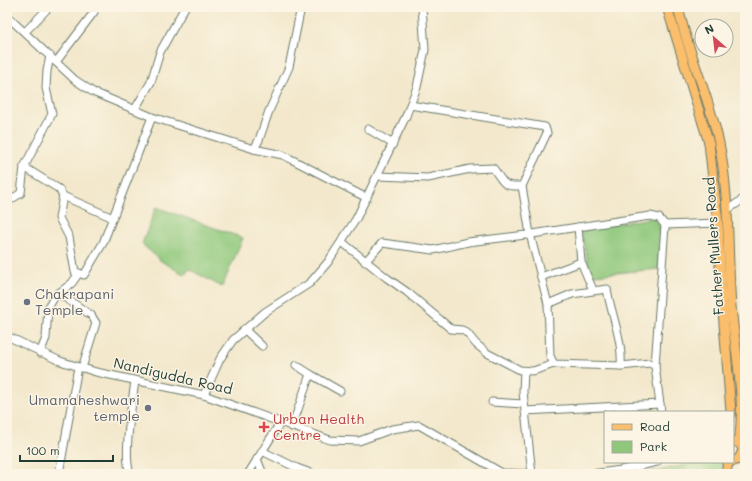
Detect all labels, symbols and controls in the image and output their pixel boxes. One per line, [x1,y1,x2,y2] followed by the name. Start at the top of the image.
[694,18,734,58] north arrow
[702,20,716,37] text: N
[699,176,728,316] street label: Father Mullers Road
[35,284,114,319] place label: Chakrapani Temple
[22,297,32,307] marker: Chakrapani Temple
[112,353,235,398] street label: Nandigudda Road
[29,390,140,425] place label: Umamaheshwari temple
[143,403,153,413] marker: Umamaheshwari temple
[273,409,364,444] place label: Urban Health Centre
[604,411,734,463] legend
[640,418,670,434] text: Road
[258,421,270,433] marker: Urban Health Centre
[20,437,113,463] scale bar
[640,438,667,454] text: Park
[26,442,60,458] text: 100 m

